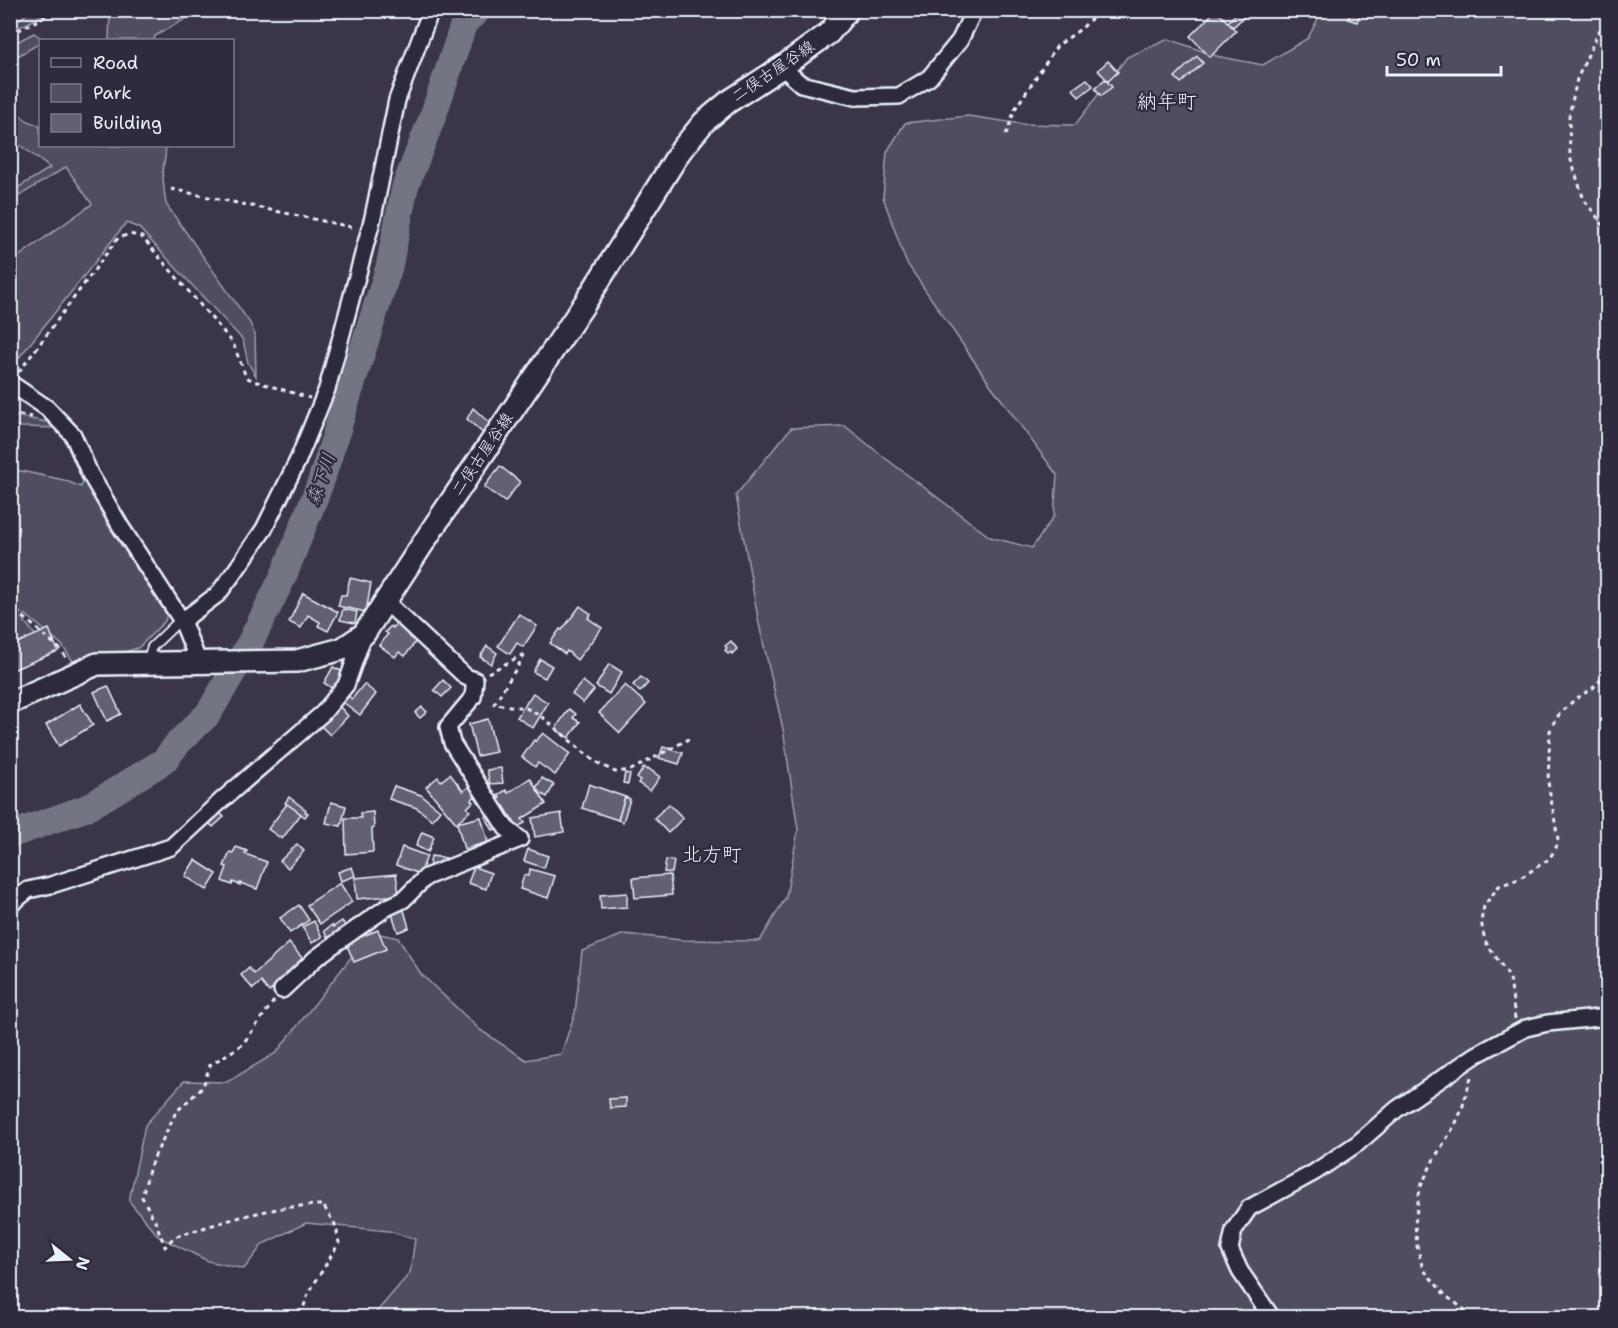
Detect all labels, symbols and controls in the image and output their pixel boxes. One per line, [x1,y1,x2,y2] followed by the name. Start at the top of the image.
[727,35,819,107] street label: 二俣古屋谷線
[39,39,234,147] legend
[1387,39,1501,77] scale bar
[1396,48,1441,72] text: 50 m
[93,51,138,75] text: Road
[93,81,132,105] text: Park
[1137,88,1197,114] district label: 納年町
[93,111,162,135] text: Building
[446,408,518,500] street label: 二俣古屋谷線
[301,450,341,508] water label: 森下川
[682,841,742,867] district label: 北方町
[39,1229,99,1289] north arrow
[71,1254,95,1273] text: N

